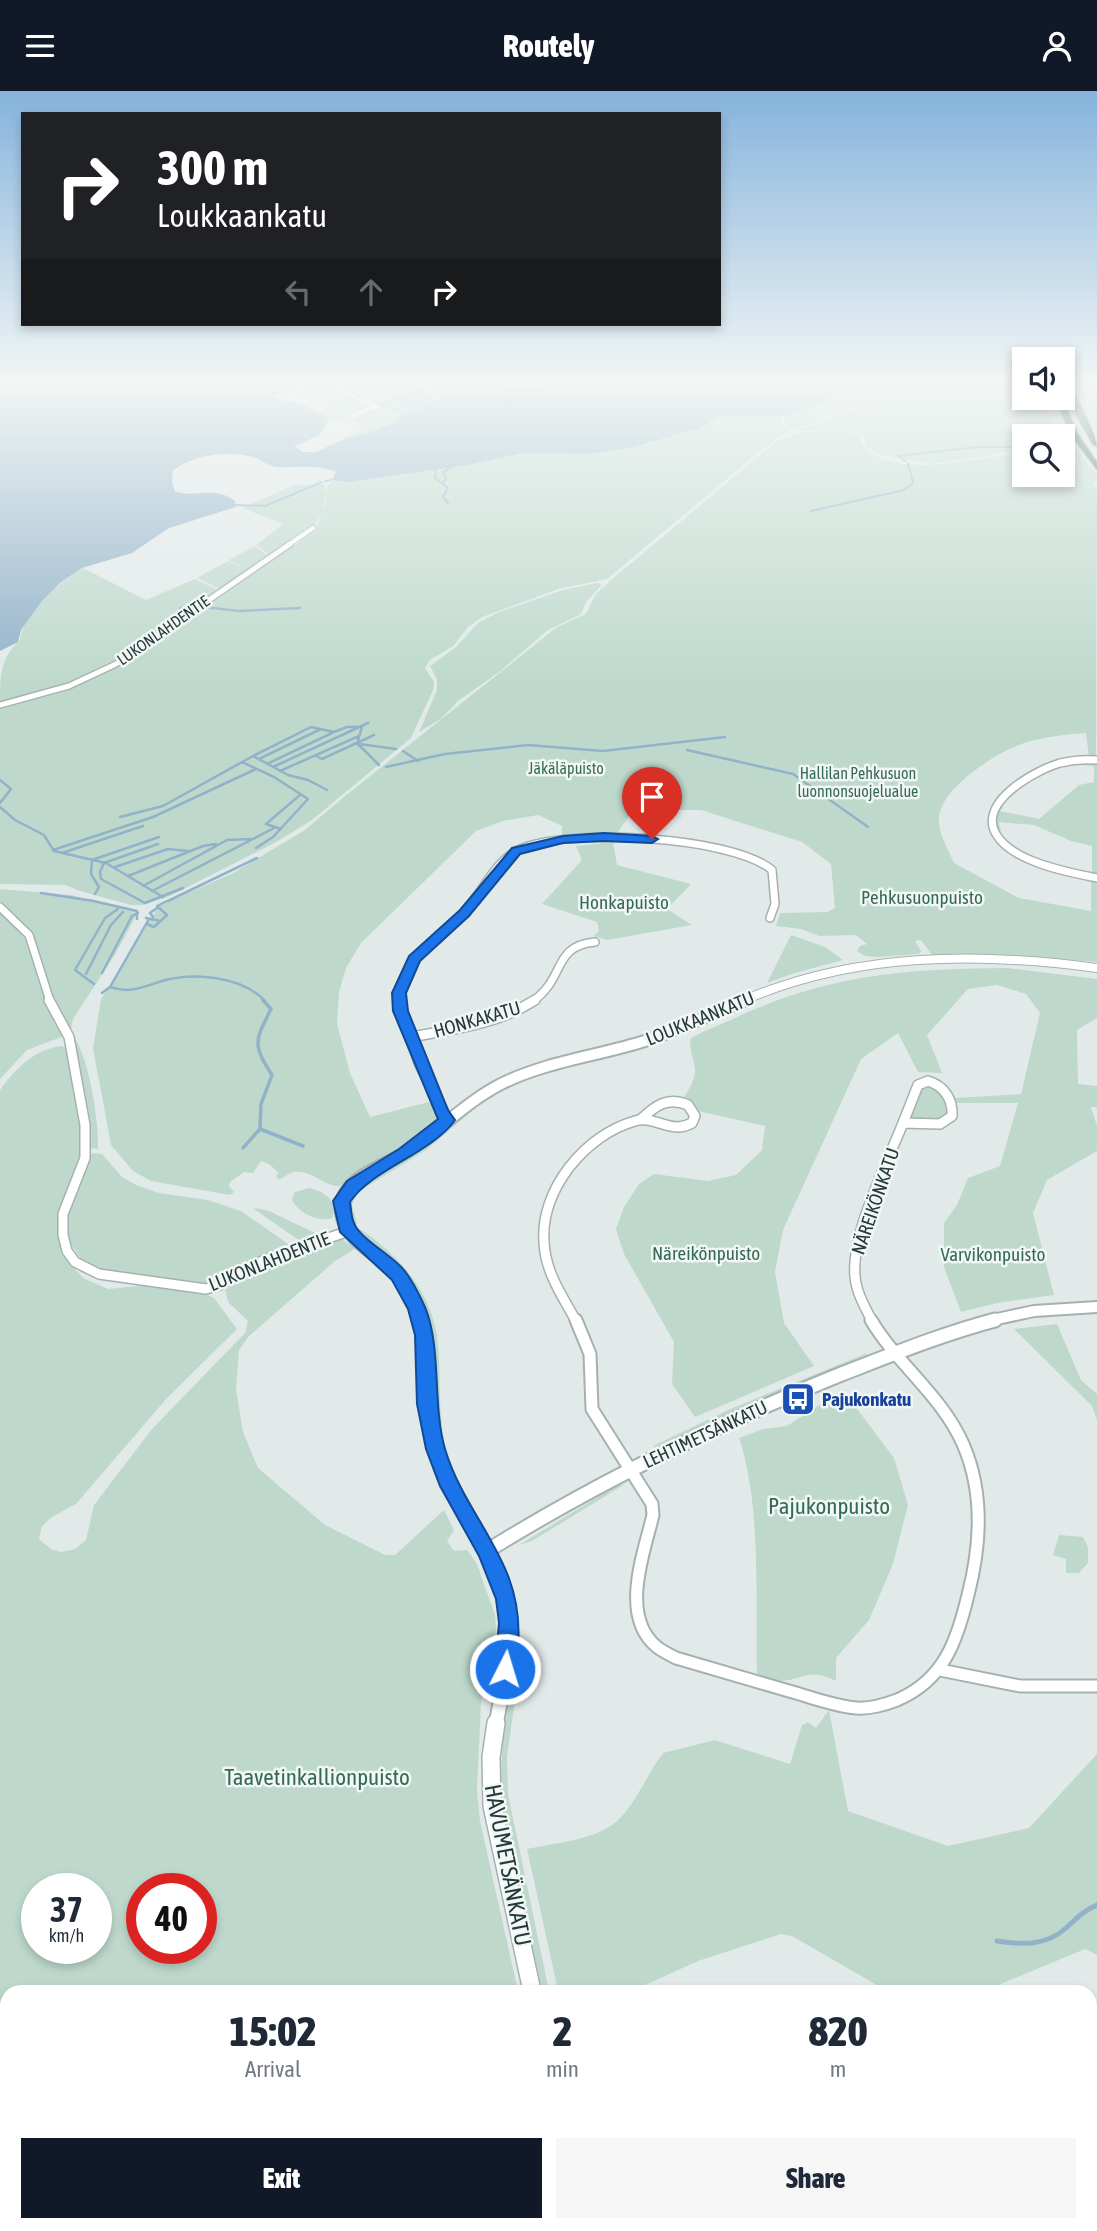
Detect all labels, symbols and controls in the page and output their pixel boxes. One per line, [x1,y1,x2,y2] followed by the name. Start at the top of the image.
[21,27,59,65] icon: menu
[503,27,594,64] text: Routely
[1038,27,1076,65] icon: person
[157,139,268,195] text: 300 m
[42,140,133,231] icon: right
[157,197,327,234] text: Loukkaankatu
[279,273,317,311] icon: left
[352,273,390,311] icon: ahead
[425,273,463,311] icon: right
[1012,347,1075,487] map controls
[1012,347,1075,410] button: sound
[1012,424,1075,487] button: search
[114,591,213,668] street label: LUKONLAHDENTIE
[528,759,604,778] park label: Jäkäläpuisto
[798,764,918,801] park label: Hallilan Pehkusuon luonnonsuojelualue
[622,767,682,839] pin
[633,778,671,816] icon: arrive
[861,886,983,908] park label: Pehkusuonpuisto
[579,891,669,913] park label: Honkapuisto
[643,986,757,1050] street label: LOUKKAANKATU
[431,996,523,1042] street label: HONKAKATU
[846,1145,904,1257] street label: NÄREIKÖNKATU
[205,1227,333,1295] street label: LUKONLAHDENTIE
[652,1242,760,1264] park label: Näreikönpuisto
[941,1243,1046,1265] park label: Varvikonpuisto
[779,1380,817,1418] bus stop icon: Pajukonkatu
[822,1388,911,1410] place label: Pajukonkatu
[639,1396,771,1472] street label: LEHTIMETSÄNKATU
[768,1493,890,1519] park label: Pajukonpuisto
[468,1632,542,1706] position arrow
[224,1764,410,1790] park label: Taavetinkallionpuisto
[480,1782,536,1948] street label: HAVUMETSÄNKATU
[126,1873,217,1964] speed limit sign: 40
[50,1889,83,1929] text: 37
[49,1925,84,1946] text: km/h
[229,2007,317,2055] text: 15:02
[553,2007,572,2055] text: 2
[808,2007,868,2055] text: 820
[245,2056,301,2082] text: Arrival
[546,2056,579,2082] text: min
[830,2056,846,2082] text: m
[21,2138,542,2218] button: Exit
[556,2138,1076,2218] button: Share

